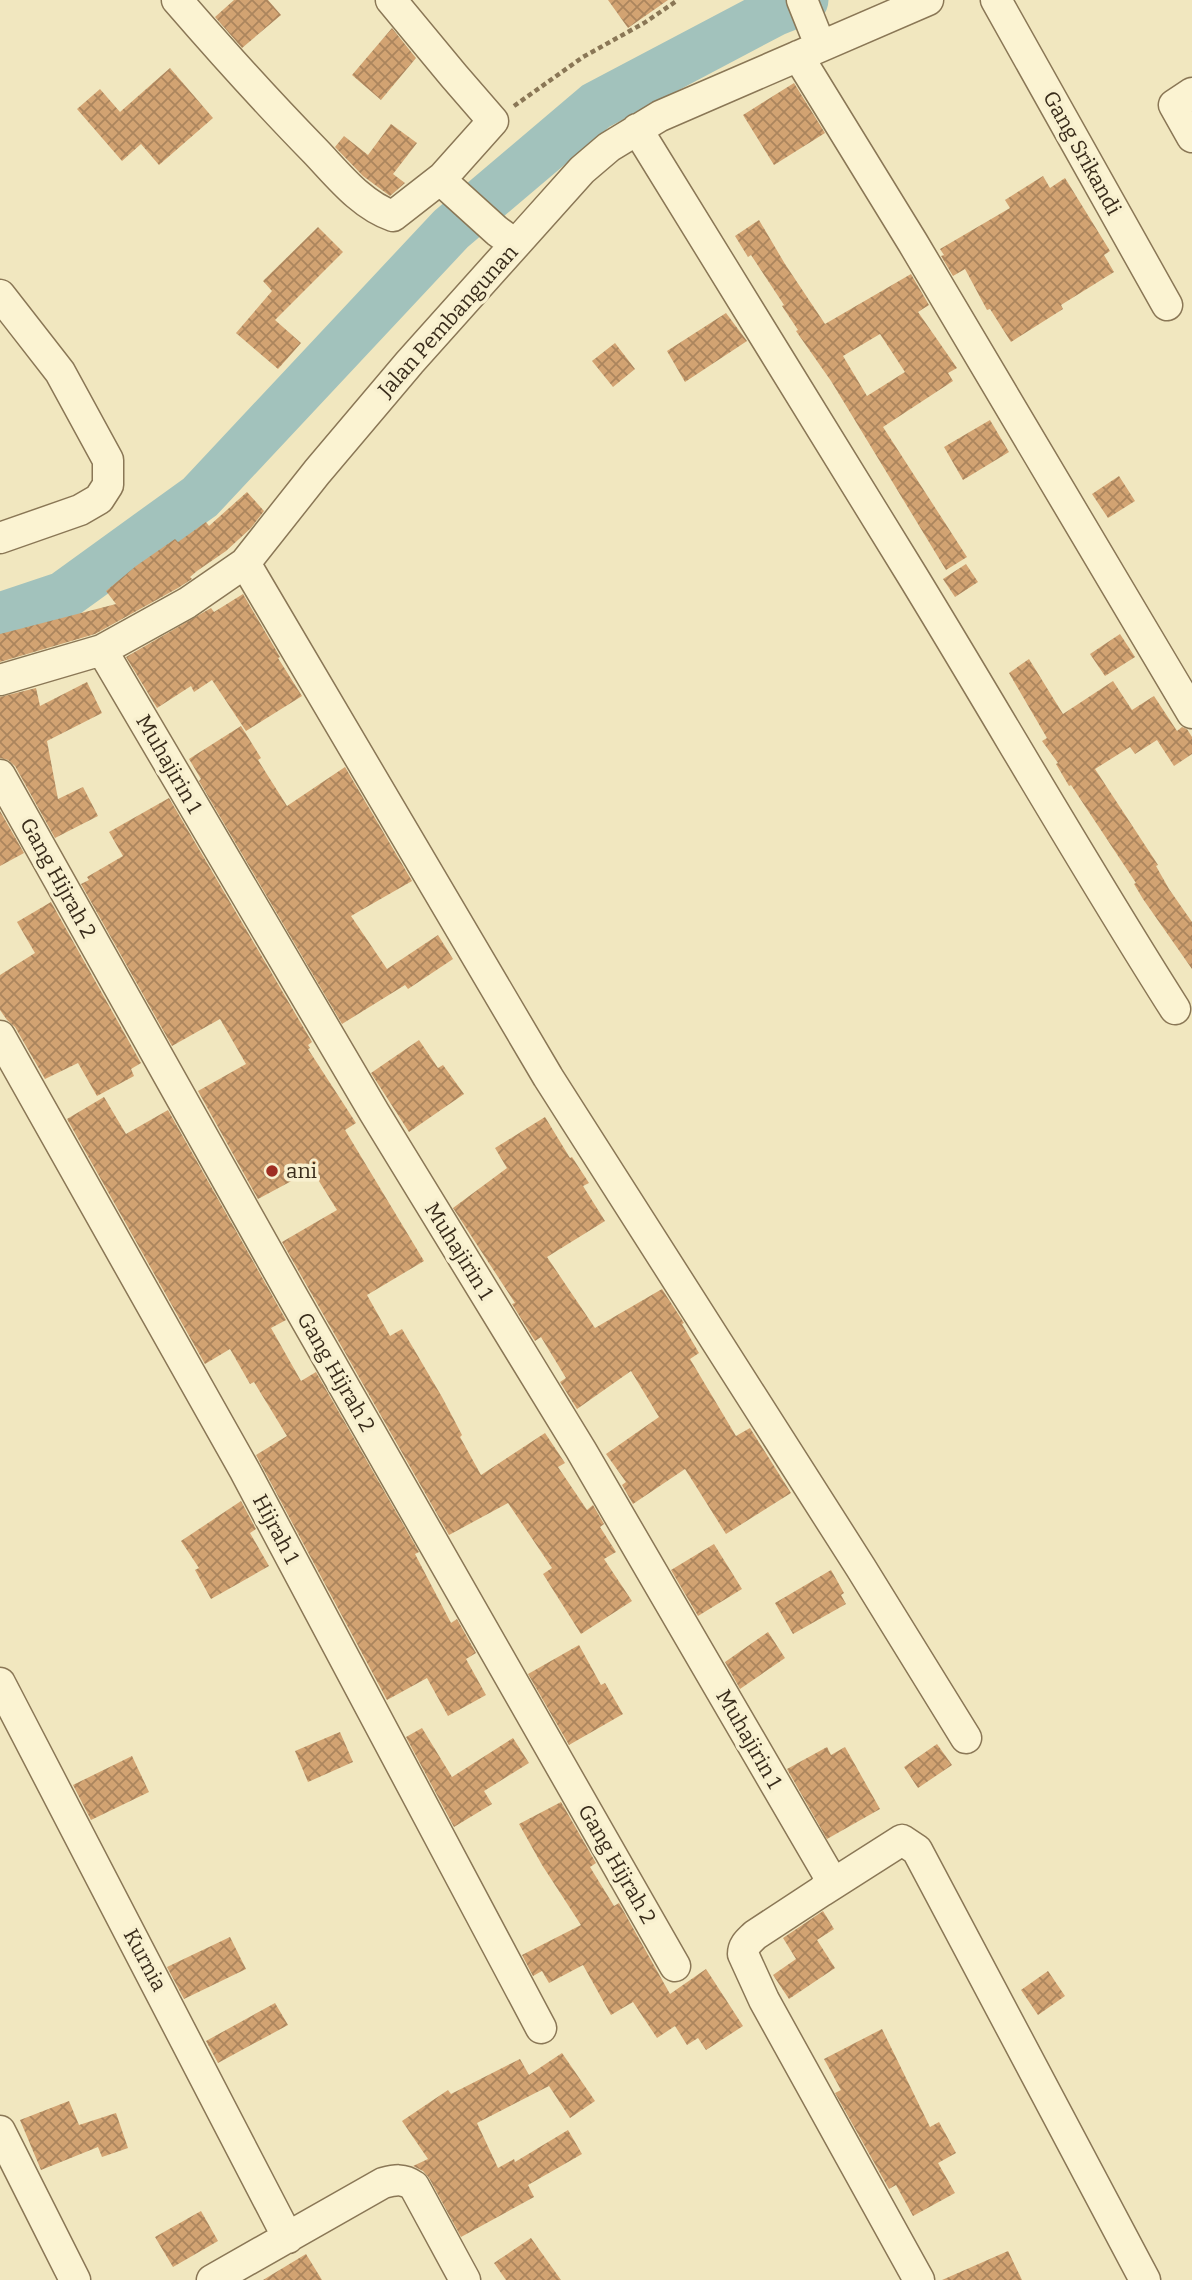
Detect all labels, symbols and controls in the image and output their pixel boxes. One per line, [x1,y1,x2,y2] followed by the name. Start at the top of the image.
[1037,86,1127,220] street label: Gang Srikandi
[372,239,523,403] street label: Jalan Pembangunan
[130,710,208,818] street label: Muhajirin 1
[14,813,102,943] street label: Gang Hijrah 2
[286,1158,317,1184] place label: ani
[264,1163,280,1179] marker: ani
[419,1198,499,1305] street label: Muhajirin 1
[291,1308,381,1436] street label: Gang Hijrah 2
[247,1490,305,1568] street label: Hijrah 1
[710,1685,788,1793] street label: Muhajirin 1
[572,1800,662,1928] street label: Gang Hijrah 2
[118,1924,172,1996] street label: Kurnia

